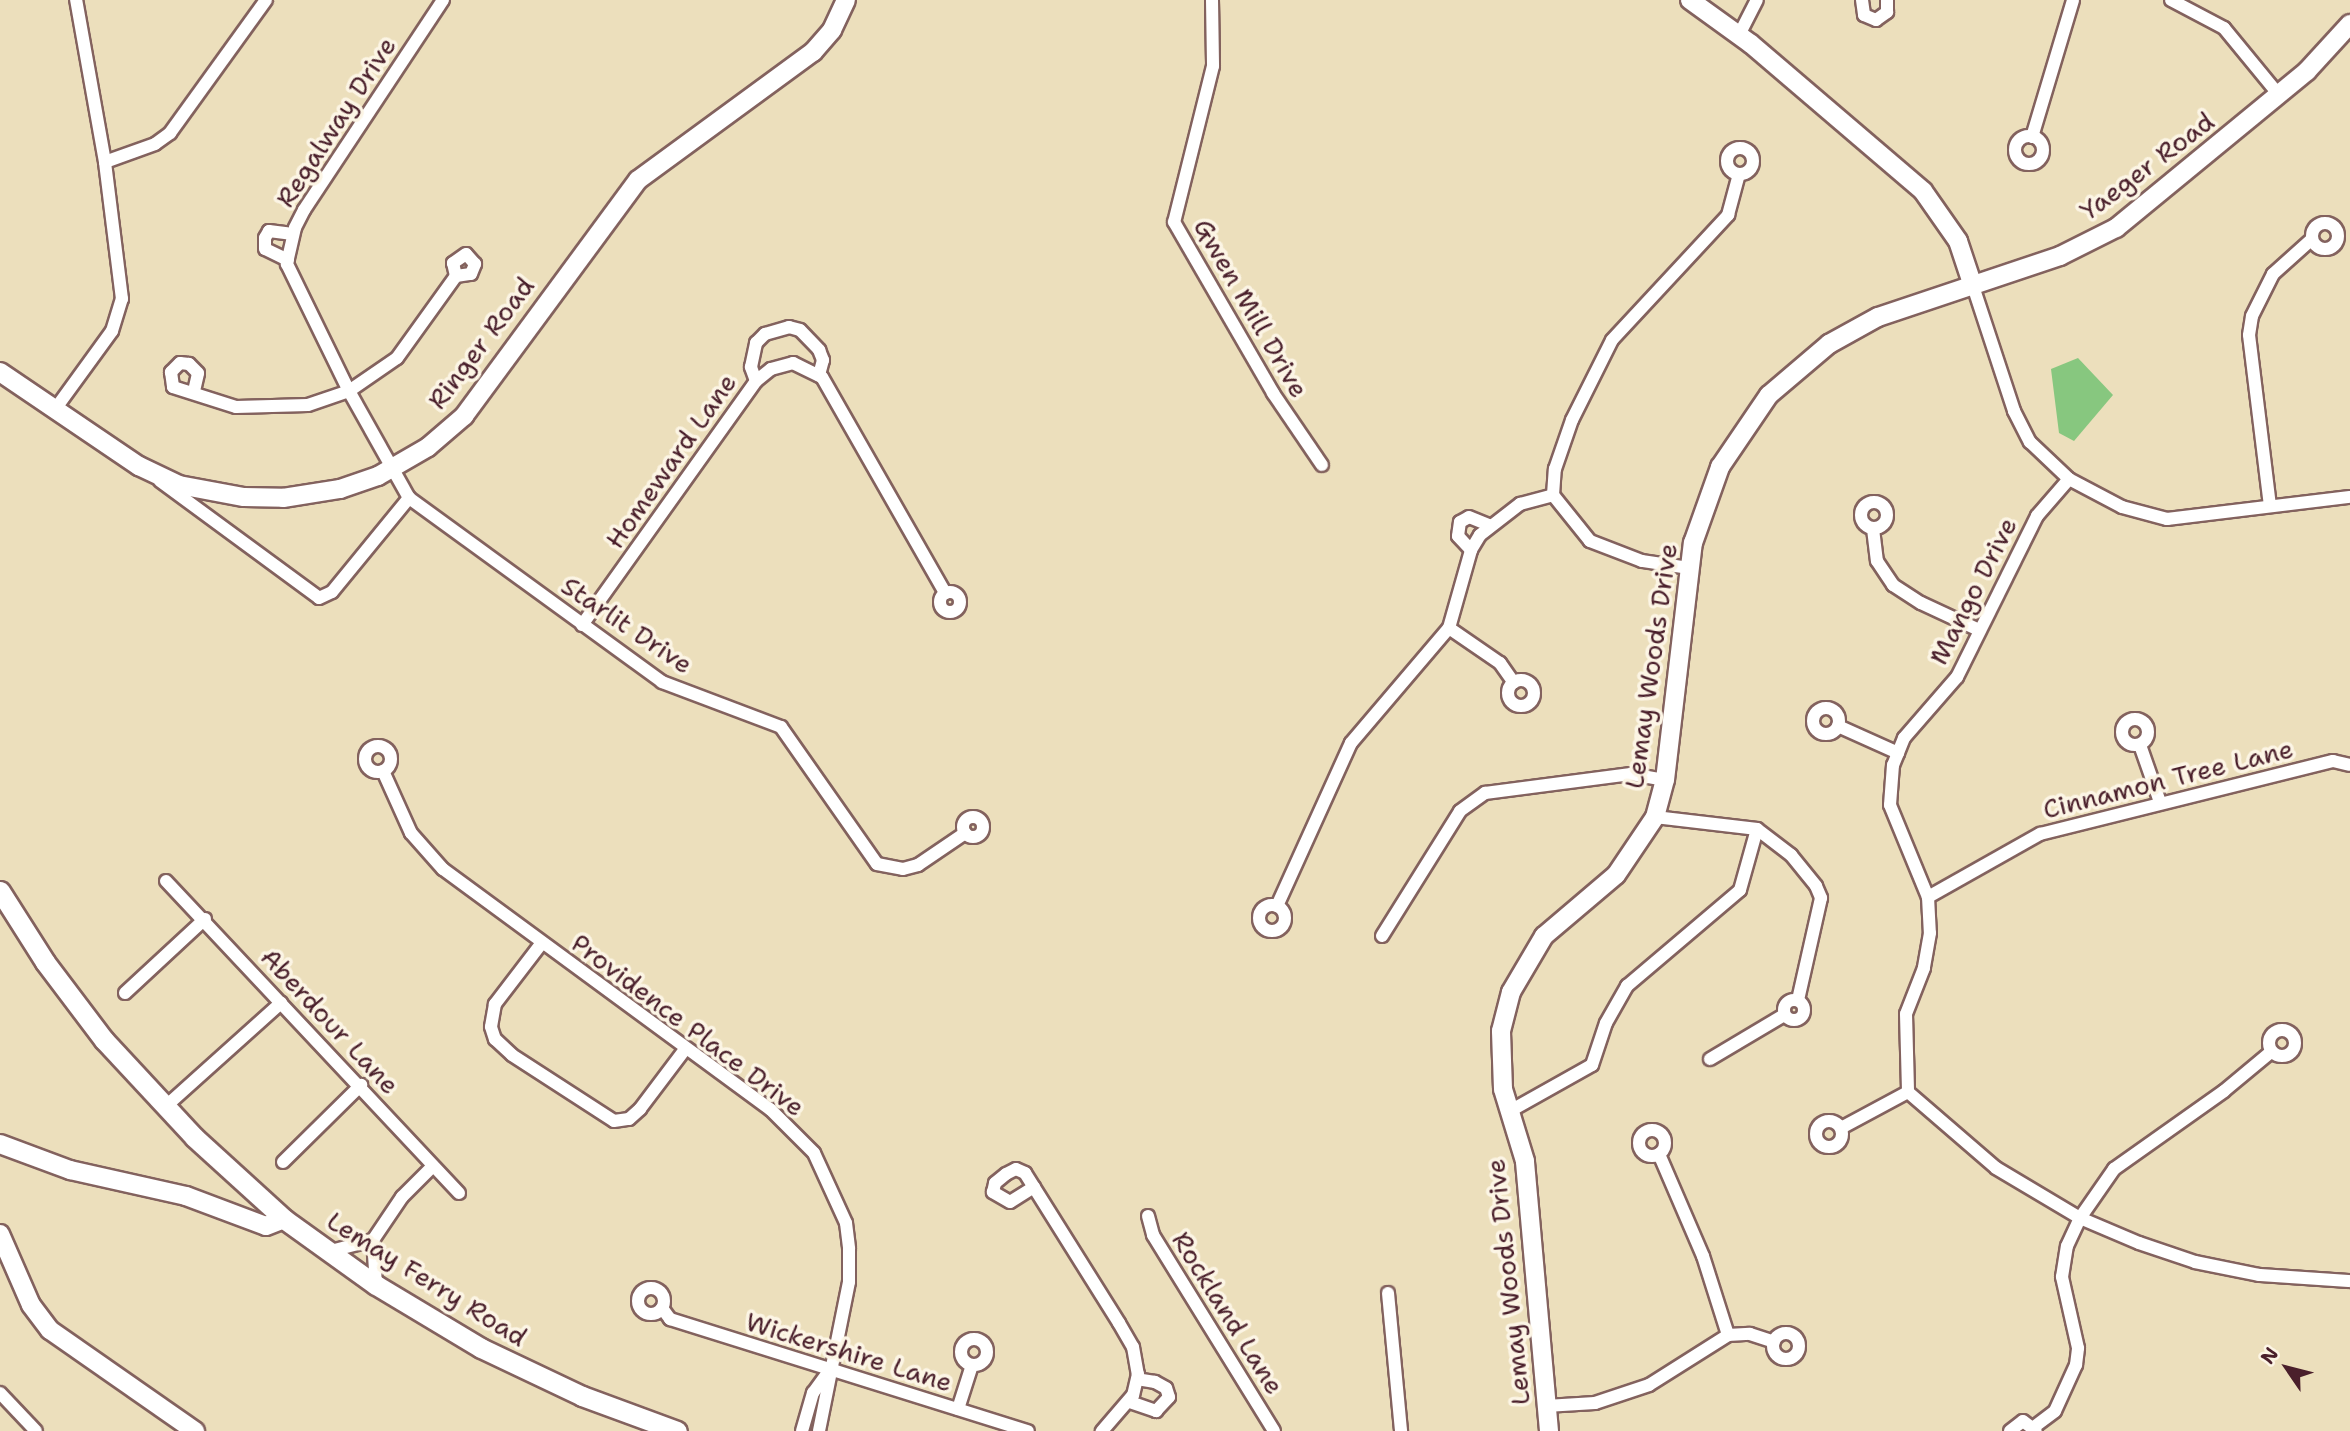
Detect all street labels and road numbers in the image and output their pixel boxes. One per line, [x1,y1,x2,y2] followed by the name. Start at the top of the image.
[269,31,403,213] street label: Regalway Drive
[2074,105,2220,227] street label: Yaeger Road
[1187,213,1315,403] street label: Gwen Mill Drive
[421,271,541,415] street label: Ringer Road
[599,368,743,554] street label: Homeward Lane
[1923,512,2023,670] street label: Mango Drive
[1618,541,1684,791] street label: Lemay Woods Drive
[556,570,698,680] street label: Starlit Drive
[2040,733,2296,825] street label: Cinnamon Tree Lane
[565,927,811,1123] street label: Providence Place Drive
[254,942,406,1100] street label: Aberdour Lane
[1480,1157,1536,1407] street label: Lemay Woods Drive
[321,1205,533,1353] street label: Lemay Ferry Road
[1166,1226,1290,1400] street label: Rockland Lane
[742,1306,956,1398] street label: Wickershire Lane

